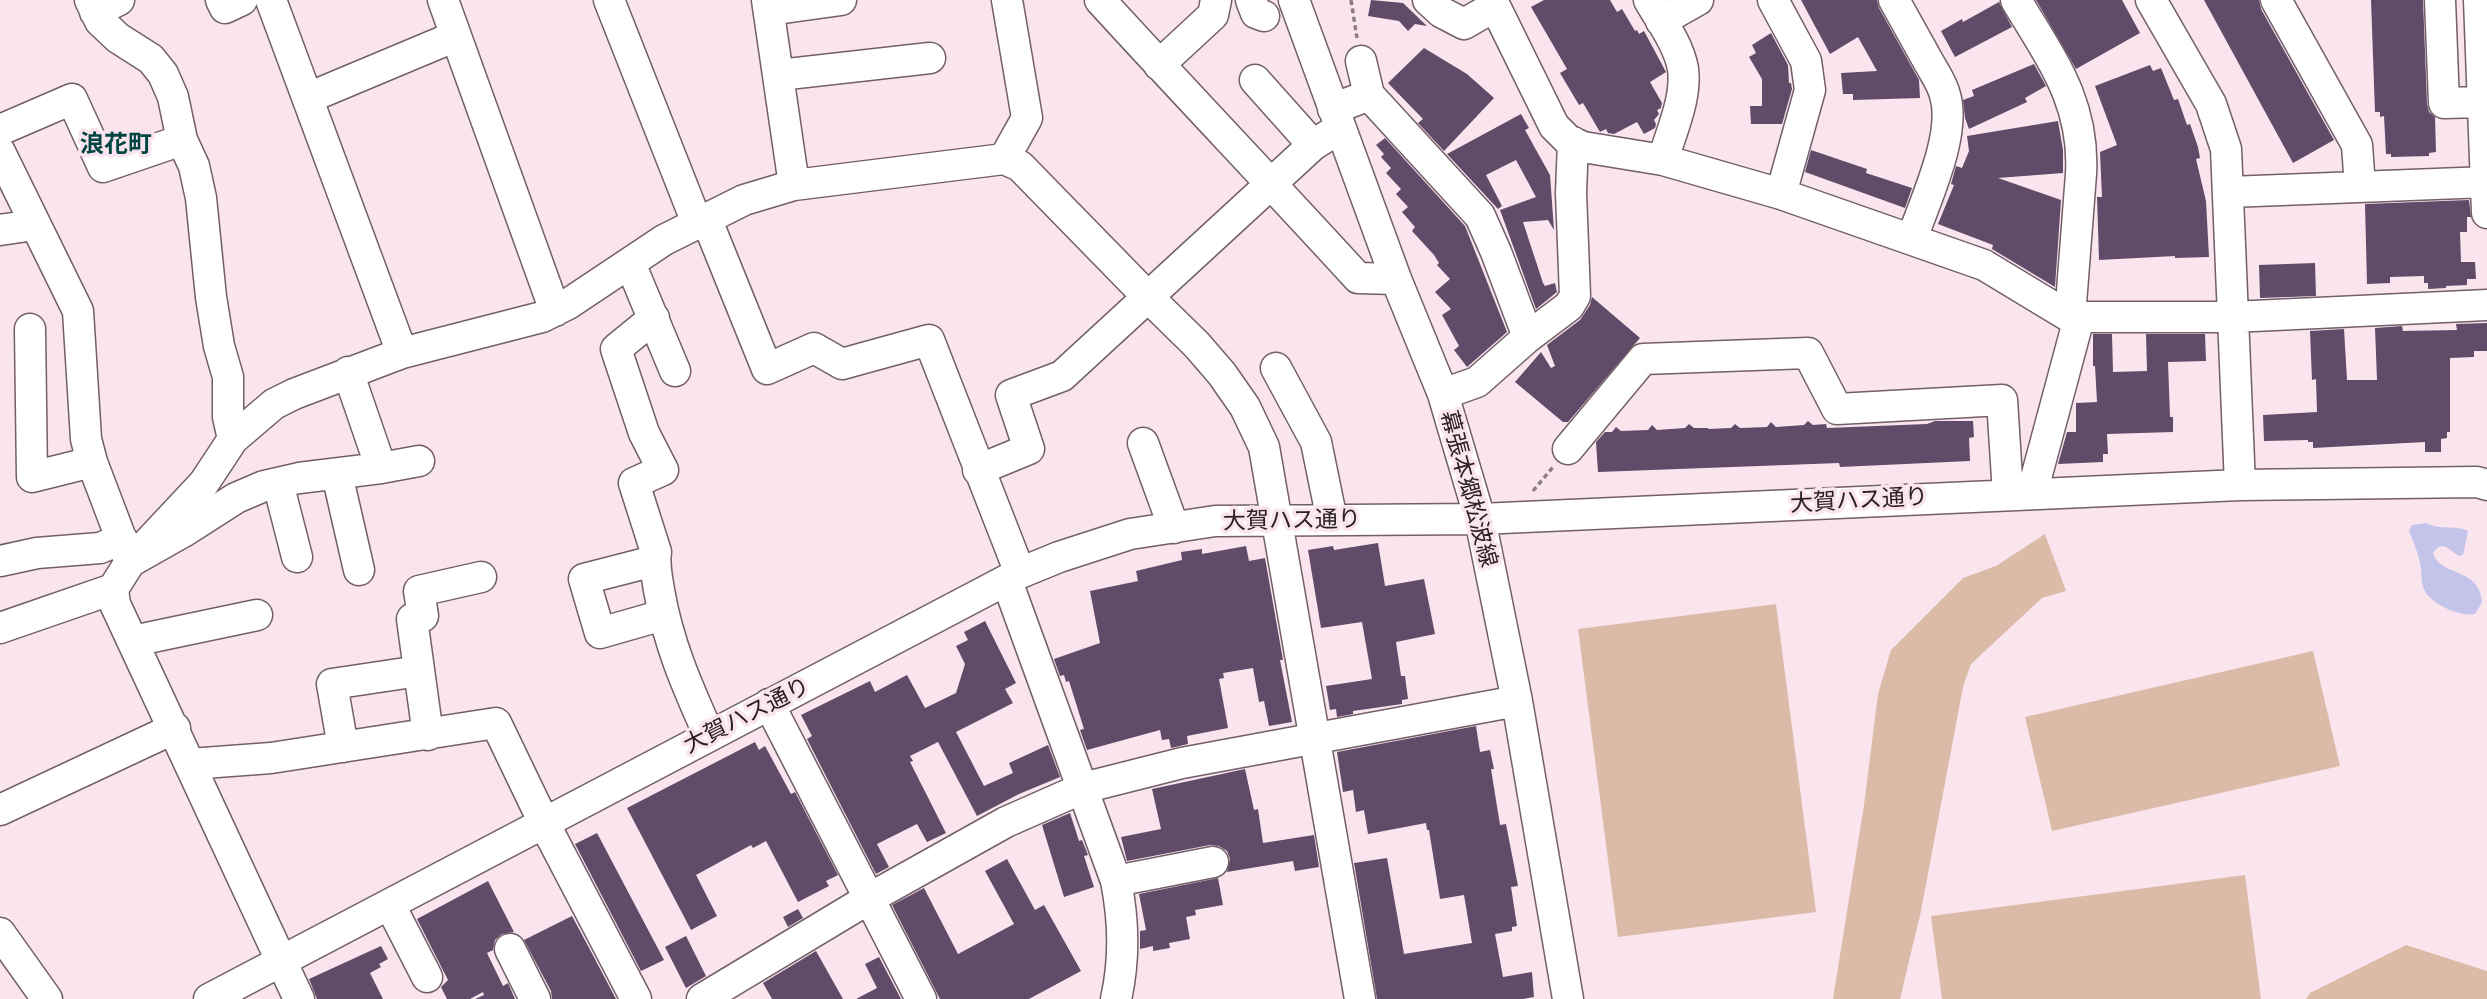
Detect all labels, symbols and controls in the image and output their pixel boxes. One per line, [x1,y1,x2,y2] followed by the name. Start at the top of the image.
[80,131,152,159] district label: 浪花町
[1434,408,1502,570] street label: 幕張本郷松波線
[1789,484,1929,518] street label: 大賀ハス通り
[1223,506,1361,536] street label: 大賀ハス通り
[679,672,815,760] street label: 大賀ハス通り

